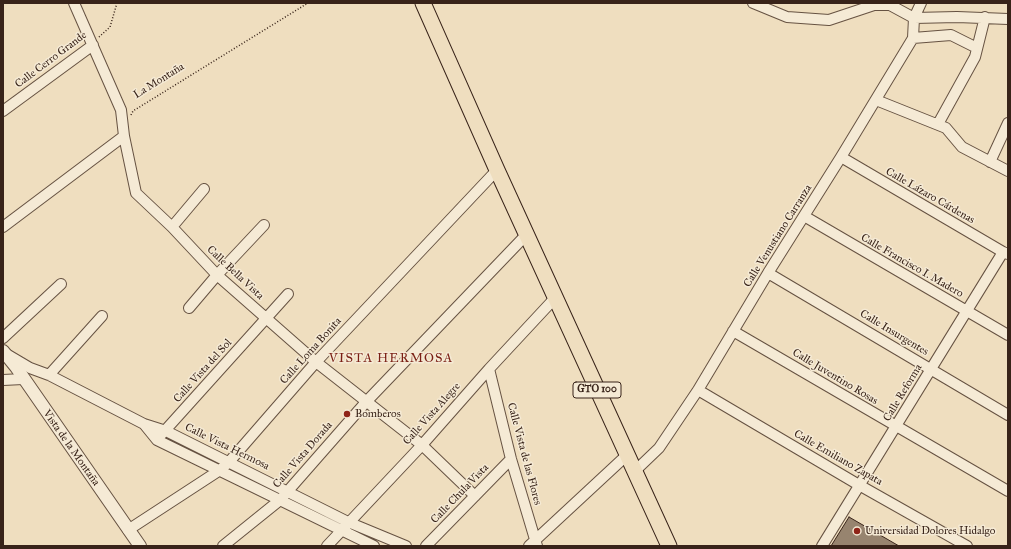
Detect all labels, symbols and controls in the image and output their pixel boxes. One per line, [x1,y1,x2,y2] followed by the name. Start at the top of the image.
[13,29,89,91] street label: Calle Cerro Grande
[131,60,187,102] street label: La Montaña
[883,165,977,227] street label: Calle Lázaro Cárdenas
[741,182,815,290] street label: Calle Venustiano Carranza
[858,231,966,301] street label: Calle Francisco I. Madero
[204,243,266,303] street label: Calle Bella Vista
[857,307,931,359] street label: Calle Insurgentes
[278,315,344,387] street label: Calle Loma Bonita
[171,337,235,405] street label: Calle Vista del Sol
[790,346,880,408] street label: Calle Juventino Rosas
[329,351,453,367] district label: VISTA HERMOSA
[881,362,925,424] street label: Calle Reforma
[401,380,463,448] street label: Calle Vista Alegre
[573,382,621,398] road number: GTO 100
[504,401,544,507] street label: Calle Vista de las Flores
[40,407,102,489] street label: Vista de la Montaña
[355,407,401,421] place label: Bomberos
[342,409,352,419] marker: Bomberos
[271,419,335,491] street label: Calle Vista Dorada
[183,421,271,473] street label: Calle Vista Hermosa
[791,427,885,489] street label: Calle Emiliano Zapata
[428,461,492,527] street label: Calle Chula Vista
[865,524,995,538] place label: Universidad Dolores Hidalgo
[852,526,862,536] marker: Universidad Dolores Hidalgo

